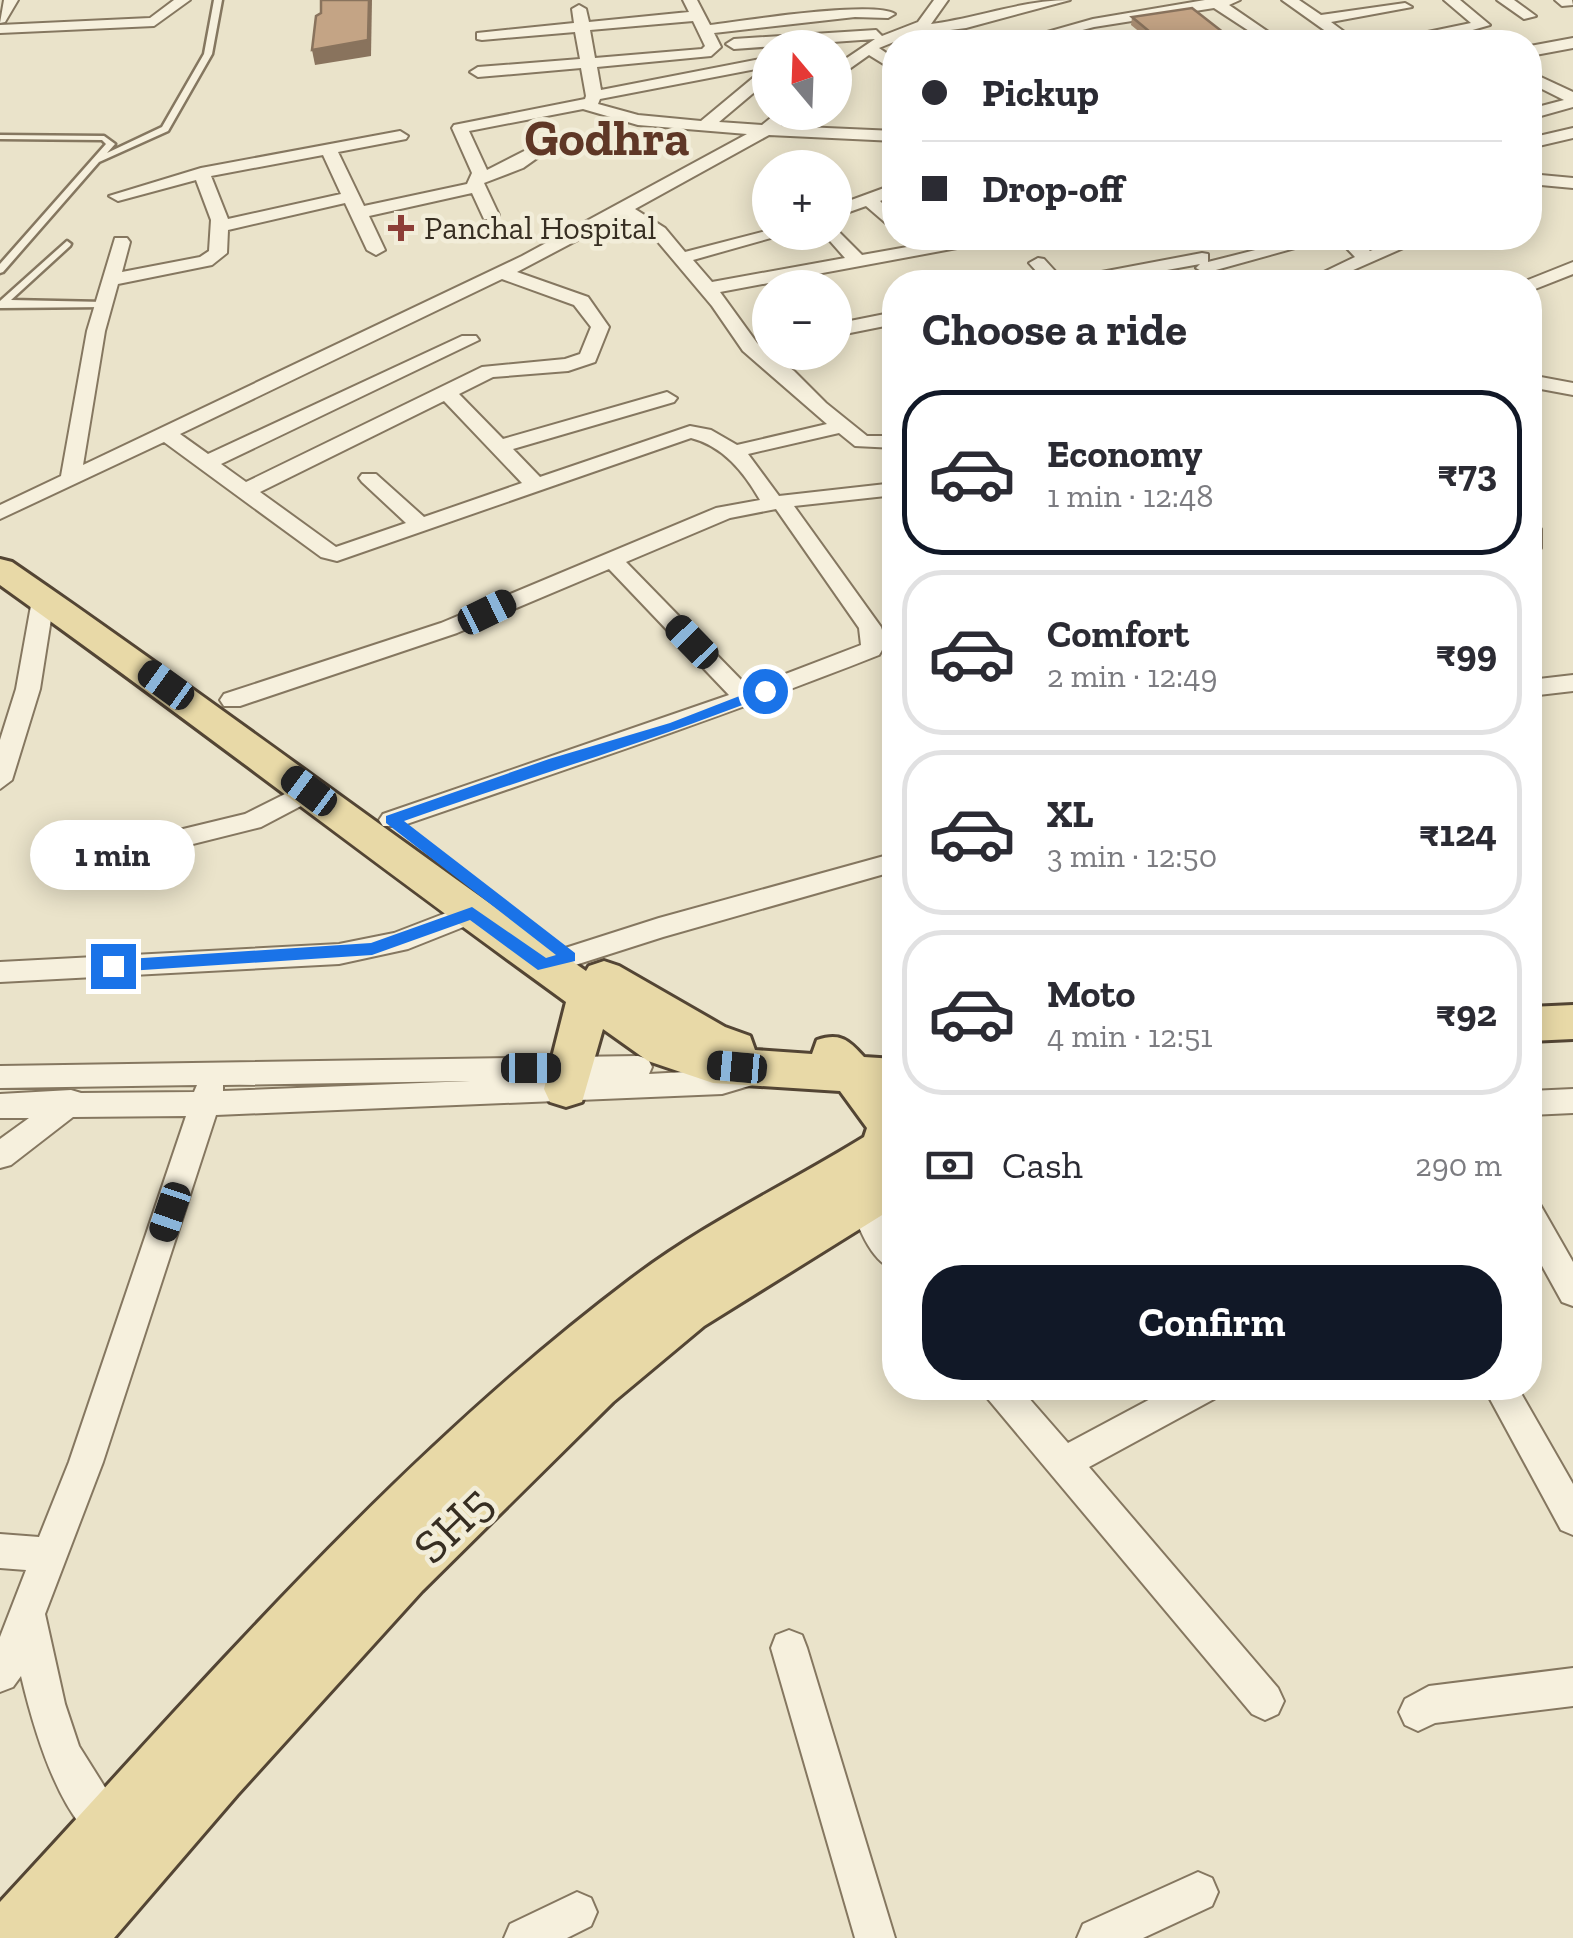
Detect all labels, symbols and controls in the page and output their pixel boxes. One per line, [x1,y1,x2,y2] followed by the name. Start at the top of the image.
[752,30,852,130] north arrow
[752,30,852,370] map controls
[982,70,1099,116] text: Pickup
[524,108,690,168] district label: Godhra
[752,150,852,250] button: +
[982,166,1123,212] text: Drop-off
[424,209,656,247] place label: Panchal Hospital
[388,215,414,241] marker: Panchal Hospital
[752,270,852,370] button: −
[922,303,1187,357] text: Choose a ride
[927,428,1017,518] icon: car
[1047,431,1202,477] text: Economy
[1437,450,1497,496] text: ₹73
[1047,477,1213,515] text: 1 min · 12:48
[453,585,521,639] car
[927,608,1017,698] icon: car
[660,610,724,674] car
[1047,611,1189,657] text: Comfort
[1436,630,1497,676] text: ₹99
[133,655,199,715] car
[1047,657,1217,695] text: 2 min · 12:49
[743,669,788,714] route start
[276,761,342,821] car
[927,788,1017,878] icon: car
[1047,791,1094,837] text: XL
[1419,810,1497,856] text: ₹124
[31,821,196,891] callout: 1 min
[75,836,150,874] text: 1 min
[1047,837,1217,875] text: 3 min · 12:50
[91,944,136,989] route end
[927,968,1017,1058] icon: car
[1047,971,1135,1017] text: Moto
[1436,990,1497,1036] text: ₹92
[1047,1017,1213,1055] text: 4 min · 12:51
[706,1049,768,1085] car
[501,1053,561,1083] car
[922,1138,977,1193] icon: cash
[1002,1142,1083,1188] text: Cash
[1415,1146,1502,1184] text: 290 m
[146,1179,194,1245] car
[922,1265,1502,1380] button: Confirm
[401,1474,503,1575] street label: SH5

